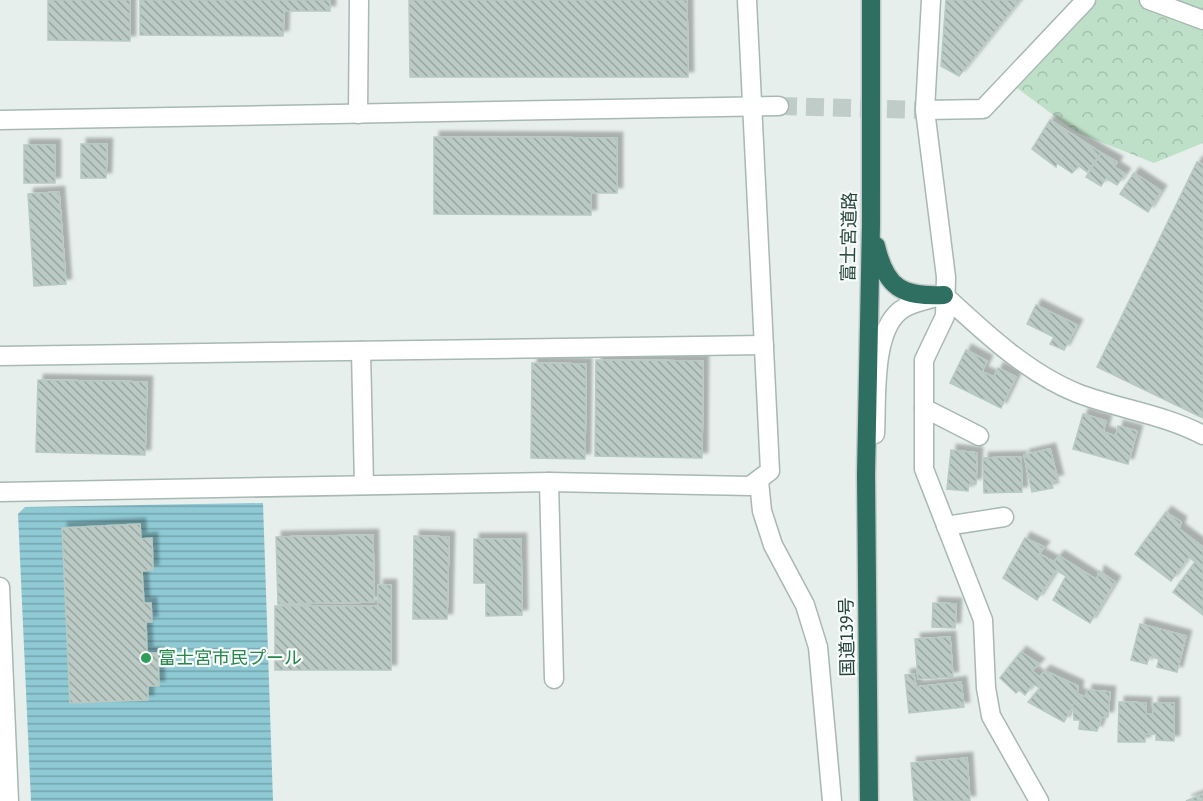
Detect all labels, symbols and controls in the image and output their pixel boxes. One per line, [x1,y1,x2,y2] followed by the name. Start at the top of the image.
[837,192,860,282] street label: 富士宮道路
[835,597,858,677] street label: 国道139号
[158,647,302,668] place label: 富士宮市民プール
[139,651,153,665] marker: 富士宮市民プール

